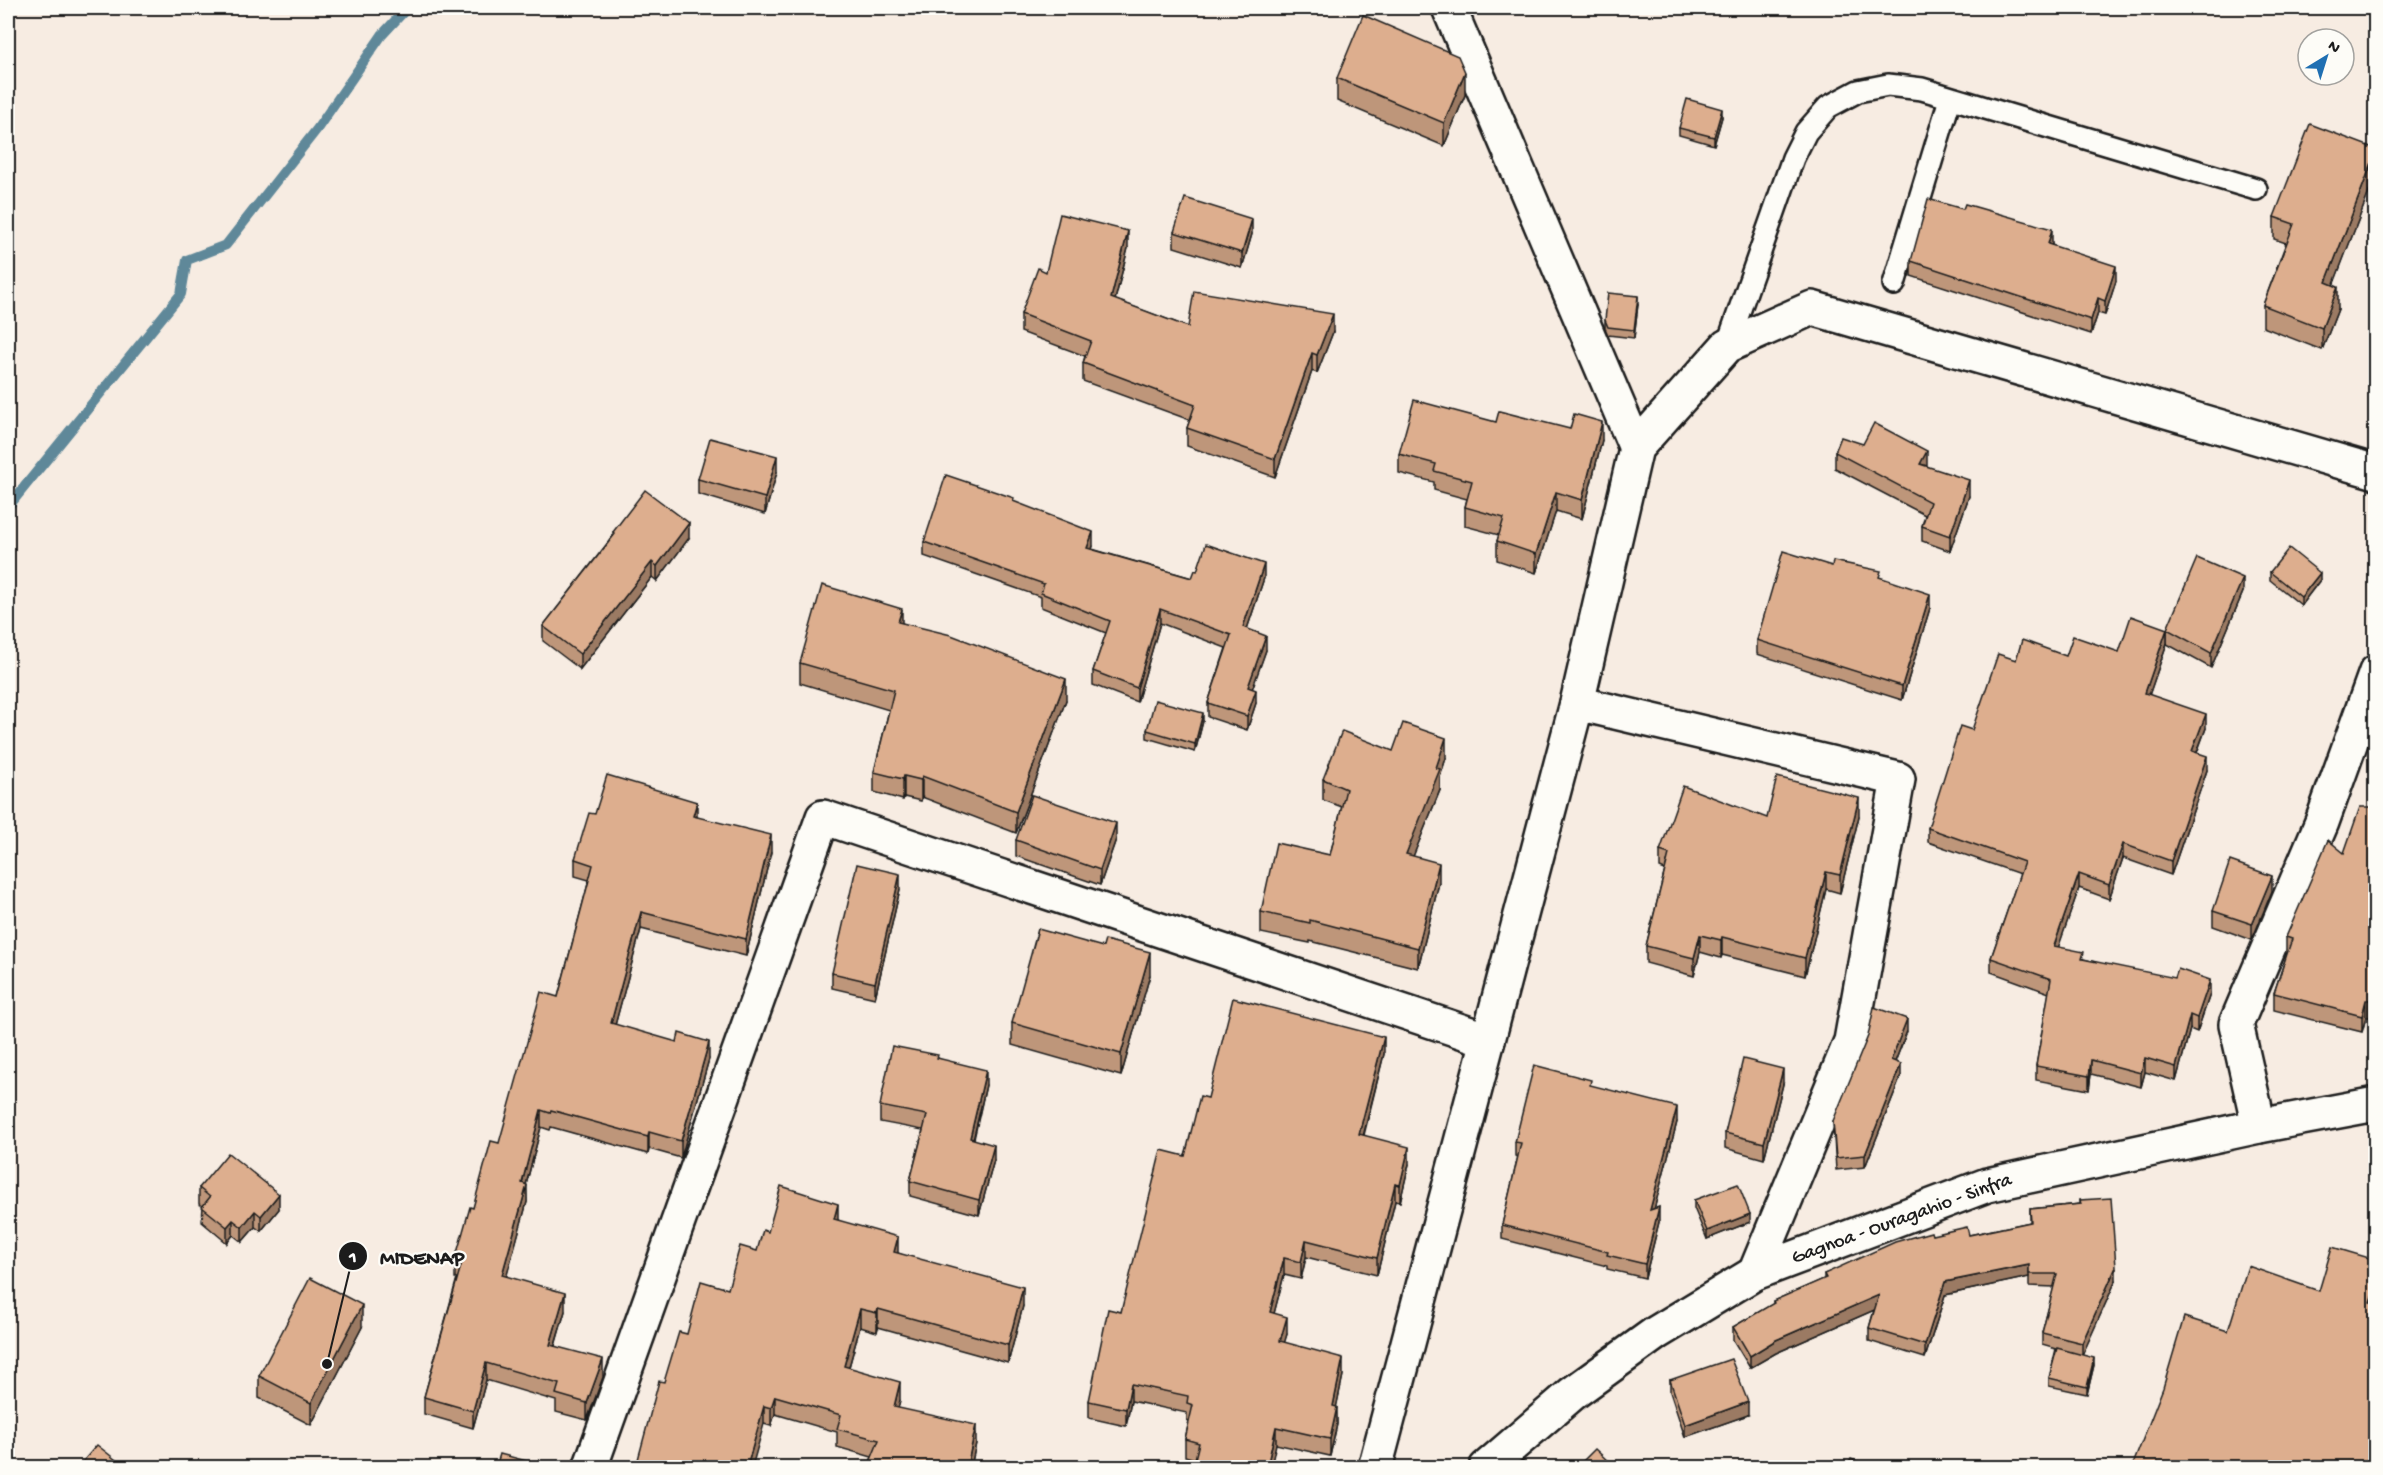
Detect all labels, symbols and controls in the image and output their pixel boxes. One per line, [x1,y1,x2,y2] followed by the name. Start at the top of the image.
[2296,27,2356,87] north arrow
[2323,37,2343,59] text: N
[1789,1169,2016,1271] street label: Gagnoa - Ouragahio - Sinfra
[338,1237,476,1276] callout: MIDENAP
[348,1248,357,1269] text: 1
[380,1248,465,1273] text: MIDENAP

